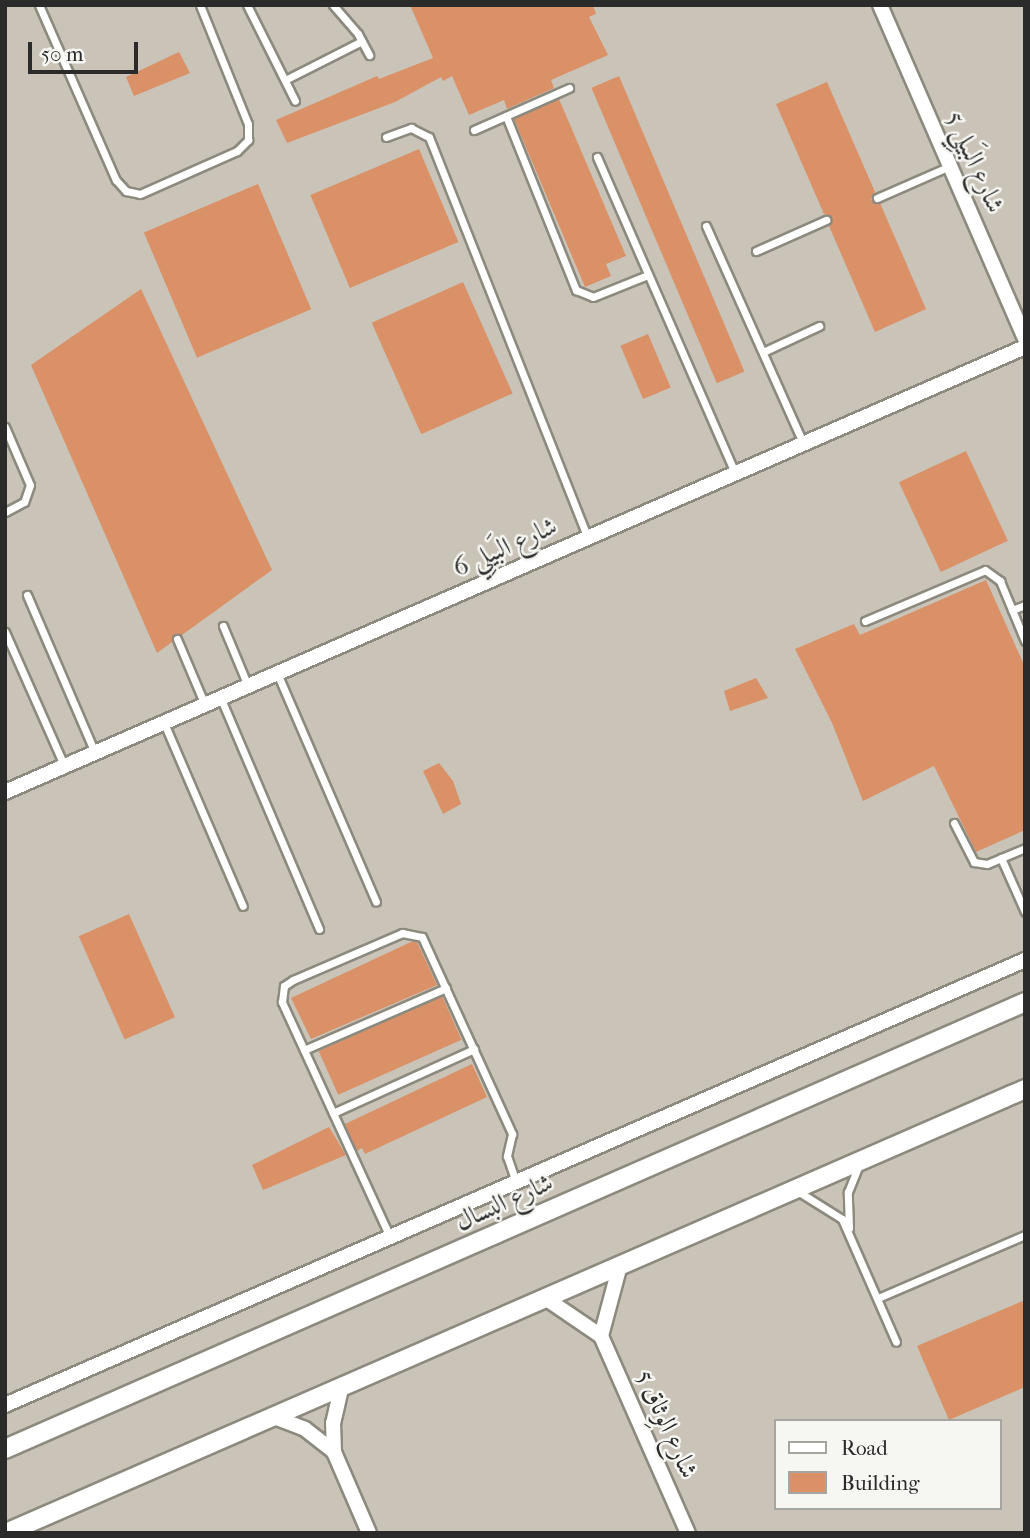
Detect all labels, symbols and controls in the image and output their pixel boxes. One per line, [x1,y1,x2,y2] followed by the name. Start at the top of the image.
[32,28,142,72] scale bar
[41,42,84,66] text: 50 m
[939,106,1011,218] street label: شارع البَيلِي 5
[448,510,562,584] street label: شارع البَيلِي 6
[450,1167,558,1237] street label: شارع البسال
[629,1365,705,1483] street label: شارع الوِثاق 5
[774,1419,1002,1510] legend
[841,1436,888,1460] text: Road
[841,1471,919,1495] text: Building

